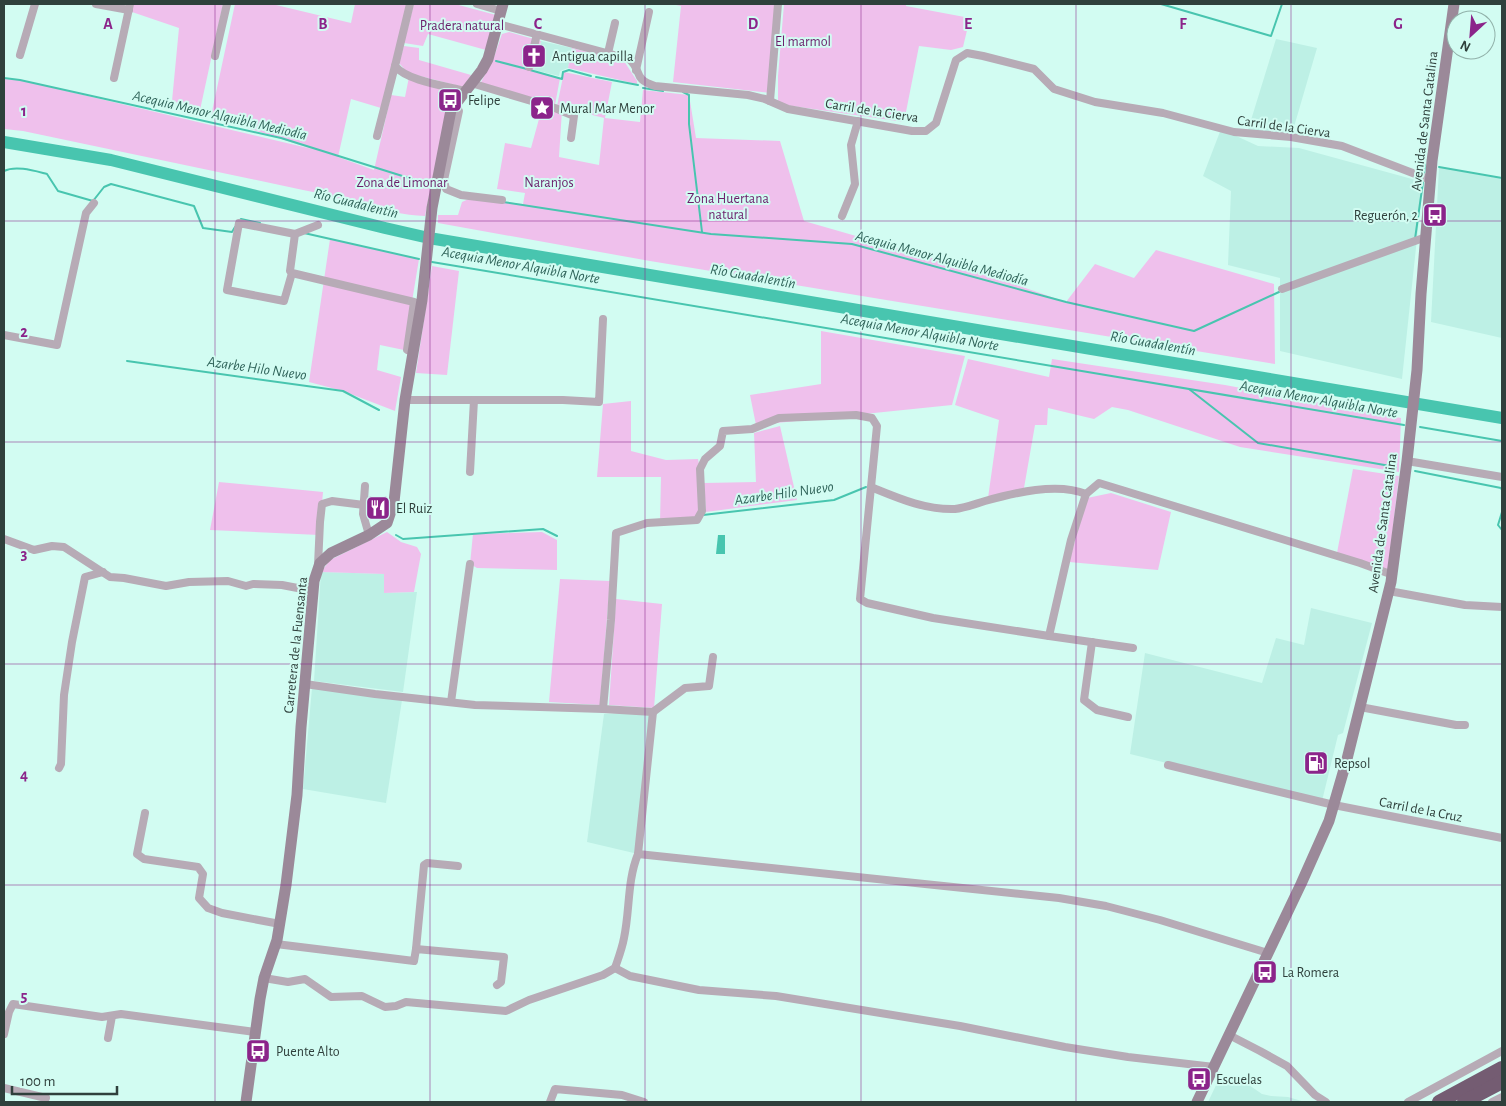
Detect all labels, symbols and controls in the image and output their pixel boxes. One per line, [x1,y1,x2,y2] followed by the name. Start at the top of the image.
[1446,10,1496,60] north arrow
[103,16,113,32] text: A
[318,16,328,32] text: B
[534,16,543,32] text: C
[748,16,759,32] text: D
[964,16,972,32] text: E
[1179,16,1187,32] text: F
[1393,16,1403,32] text: G
[420,19,504,33] park label: Pradera natural
[775,35,831,49] park label: El marmol
[1458,37,1473,54] text: N
[521,43,547,69] church icon: Antigua capilla
[552,50,634,64] place label: Antigua capilla
[1409,50,1441,192] street label: Avenida de Santa Catalina
[437,87,463,113] bus stop icon: Felipe
[130,88,308,143] water label: Acequia Menor Alquibla Mediodía
[468,94,500,108] place label: Felipe
[529,95,555,121] place icon: Mural Mar Menor
[824,97,920,125] street label: Carril de la Cierva
[560,102,655,116] place label: Mural Mar Menor
[21,103,27,119] text: 1
[1236,114,1332,141] street label: Carril de la Cierva
[357,176,448,190] park label: Zona de Limonar
[524,176,574,190] park label: Naranjos
[312,186,400,221] water label: Río Guadalentín
[687,192,769,222] park label: Zona Huertana natural
[1422,202,1448,228] bus stop icon: Reguerón, 2
[1354,209,1418,223] place label: Reguerón, 2
[853,228,1030,289] water label: Acequia Menor Alquibla Mediodía
[440,244,601,287] water label: Acequia Menor Alquibla Norte
[709,262,797,291] water label: Río Guadalentín
[839,311,1000,354] water label: Acequia Menor Alquibla Norte
[20,324,28,340] text: 2
[1109,329,1197,358] water label: Río Guadalentín
[205,354,307,383] water label: Azarbe Hilo Nuevo
[1238,378,1399,421] water label: Acequia Menor Alquibla Norte
[1366,452,1400,594] street label: Avenida de Santa Catalina
[733,479,835,508] water label: Azarbe Hilo Nuevo
[365,495,391,521] restaurant icon: El Ruiz
[396,502,433,516] place label: El Ruiz
[21,546,28,562] text: 3
[282,576,310,714] street label: Carretera de la Fuensanta
[1303,750,1329,776] fuel station icon: Repsol
[1334,757,1370,771] place label: Repsol
[20,767,28,783] text: 4
[1378,795,1464,825] street label: Carril de la Cruz
[1252,959,1278,985] bus stop icon: La Romera
[1282,966,1340,980] place label: La Romera
[21,988,28,1004] text: 5
[245,1038,271,1064] bus stop icon: Puente Alto
[276,1045,340,1059] place label: Puente Alto
[12,1064,118,1096] scale bar
[1186,1066,1212,1092] bus stop icon: Escuelas
[1216,1073,1262,1087] place label: Escuelas
[20,1074,55,1089] text: 100 m

